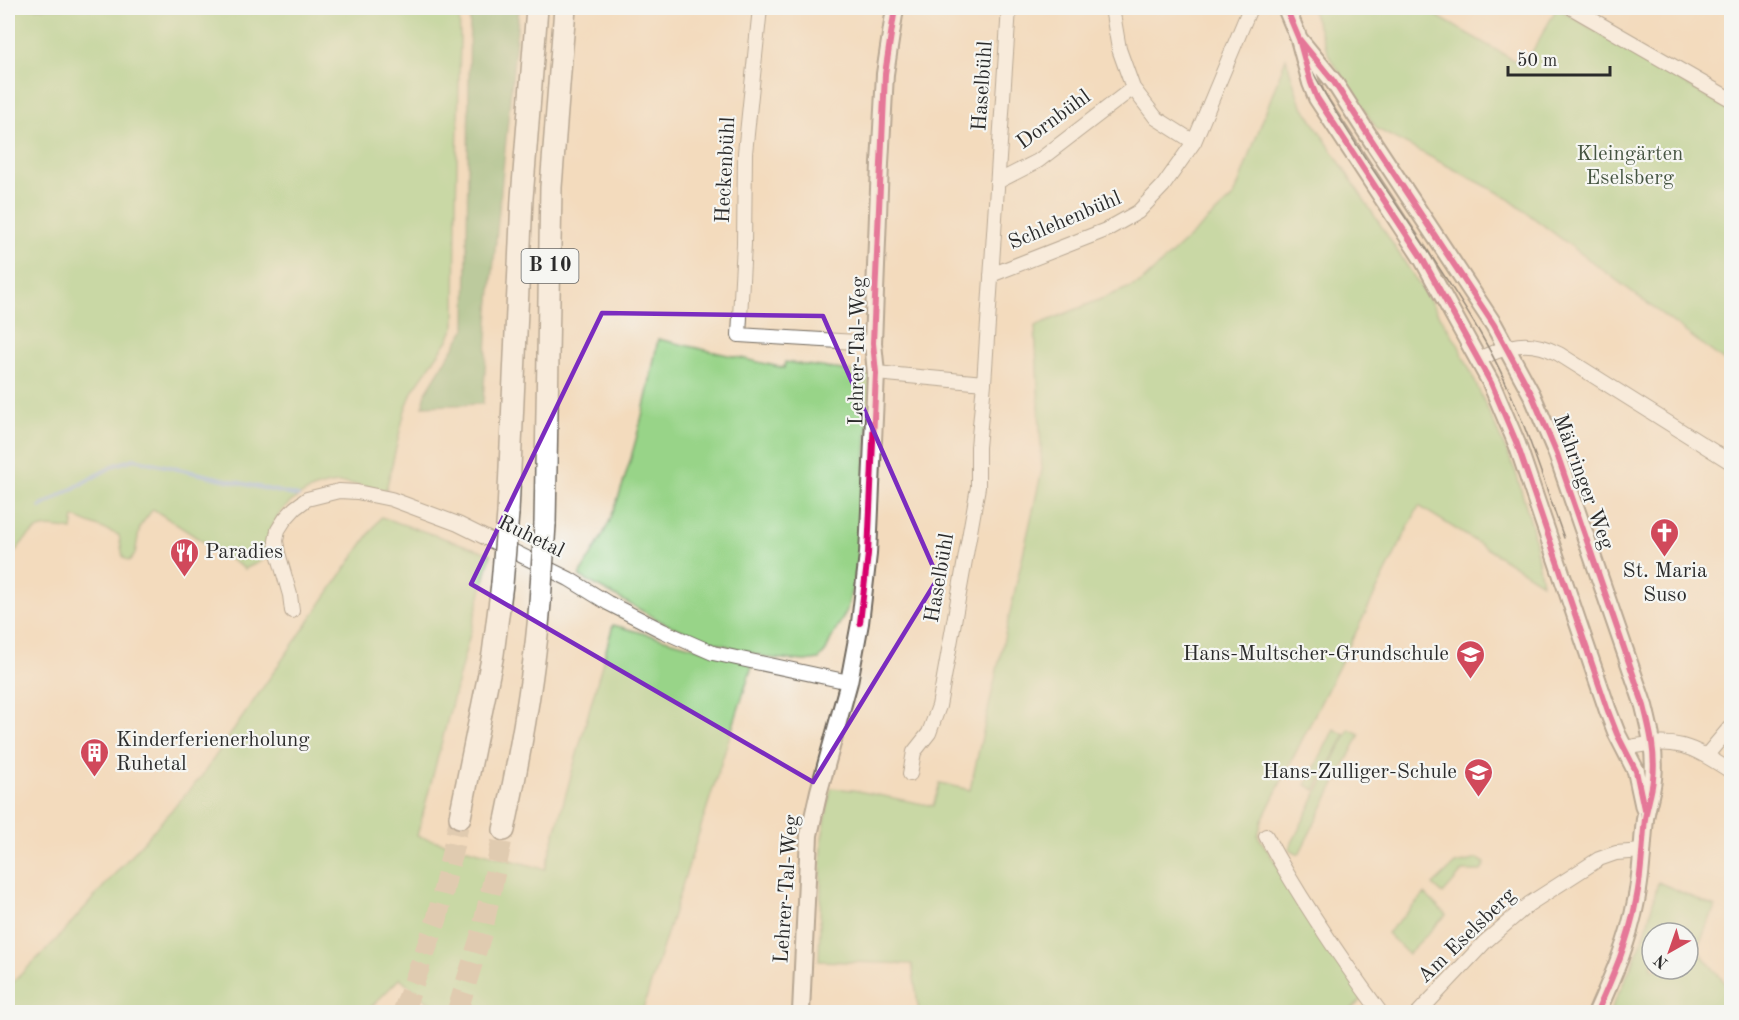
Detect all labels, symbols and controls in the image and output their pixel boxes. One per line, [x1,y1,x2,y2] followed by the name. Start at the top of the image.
[1508,39,1610,77] scale bar
[969,40,997,132] street label: Haselbühl
[1517,52,1557,70] text: 50 m
[1013,86,1095,154] street label: Dornbühl
[713,116,739,224] street label: Heckenbühl
[1577,144,1683,189] park label: Kleingärten Eselsberg
[1005,188,1125,254] street label: Schlehenbühl
[522,249,578,283] road number: B 10
[846,276,870,426] street label: Lehrer-Tal-Weg
[1549,412,1617,553] street label: Mähringer Weg
[495,512,568,562] street label: Ruhetal
[1649,516,1681,558] church icon: St. Maria Suso
[922,531,958,624] street label: Haselbühl
[168,536,200,578] restaurant icon: Paradies
[205,542,283,563] place label: Paradies
[1623,561,1707,606] place label: St. Maria Suso
[1454,638,1486,680] school or university icon: Hans-Multscher-Grundschule
[1183,644,1449,665] place label: Hans-Multscher-Grundschule
[116,730,310,775] place label: Kinderferienerholung Ruhetal
[79,736,111,778] building icon: Kinderferienerholung Ruhetal
[1462,756,1494,798] school or university icon: Hans-Zulliger-Schule
[1262,762,1457,783] place label: Hans-Zulliger-Schule
[771,813,803,964] street label: Lehrer-Tal-Weg
[1414,884,1520,988] street label: Am Eselsberg
[1640,921,1700,981] north arrow
[1651,950,1671,971] text: N

